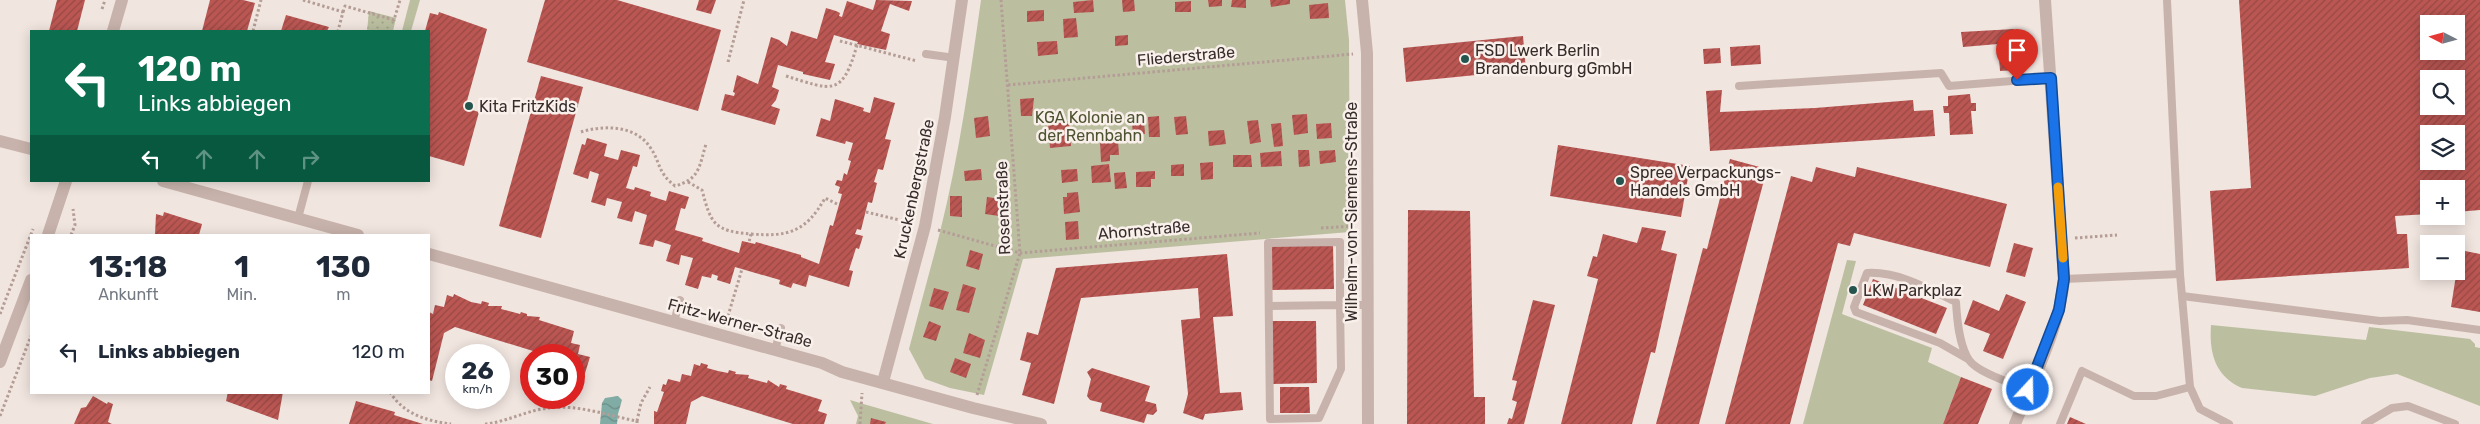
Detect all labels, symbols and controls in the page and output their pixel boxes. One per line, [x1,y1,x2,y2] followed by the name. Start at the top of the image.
[2420,15,2465,60] north arrow
[2420,15,2465,280] map controls
[1996,29,2038,80] pin
[2003,36,2031,64] icon: arrive
[1475,41,1633,78] place label: FSD Lwerk Berlin Brandenburg gGmbH
[1136,42,1236,70] street label: Fliederstraße
[138,48,241,90] text: 120 m
[55,50,120,115] icon: left
[1459,53,1471,65] marker: FSD Lwerk Berlin Brandenburg gGmbH
[2420,70,2465,115] button: search
[138,90,292,117] text: Links abbiegen
[479,97,576,116] place label: Kita FritzKids
[463,100,475,112] marker: Kita FritzKids
[1342,102,1361,322] street label: Wilhelm-von-Siemens-Straße
[1035,108,1145,145] park label: KGA Kolonie an der Rennbahn
[890,117,938,261] street label: Kruckenbergstraße
[2420,125,2465,170] button: layers
[137,145,165,173] icon: left
[190,145,218,173] icon: ahead
[243,145,271,173] icon: ahead
[296,145,324,173] icon: right
[992,161,1014,255] street label: Rosenstraße
[1630,163,1782,200] place label: Spree Verpackungs- Handels GmbH
[1614,175,1626,187] marker: Spree Verpackungs- Handels GmbH
[2420,180,2465,225] button: +
[1097,216,1191,244] street label: Ahornstraße
[2420,235,2465,280] button: −
[89,249,168,285] text: 13:18
[234,249,249,285] text: 1
[316,249,371,285] text: 130
[1863,281,1962,300] place label: LKW Parkplaz
[1847,284,1859,296] marker: LKW Parkplaz
[98,285,158,304] text: Ankunft
[227,285,257,304] text: Min.
[336,285,351,304] text: m
[666,295,814,351] street label: Fritz-Werner-Straße
[55,338,83,366] icon: left
[98,340,240,363] text: Links abbiegen
[352,340,405,363] text: 120 m
[520,344,585,409] speed limit sign: 30
[461,356,494,385] text: 26
[2001,363,2053,415] position arrow
[463,382,492,396] text: km/h

